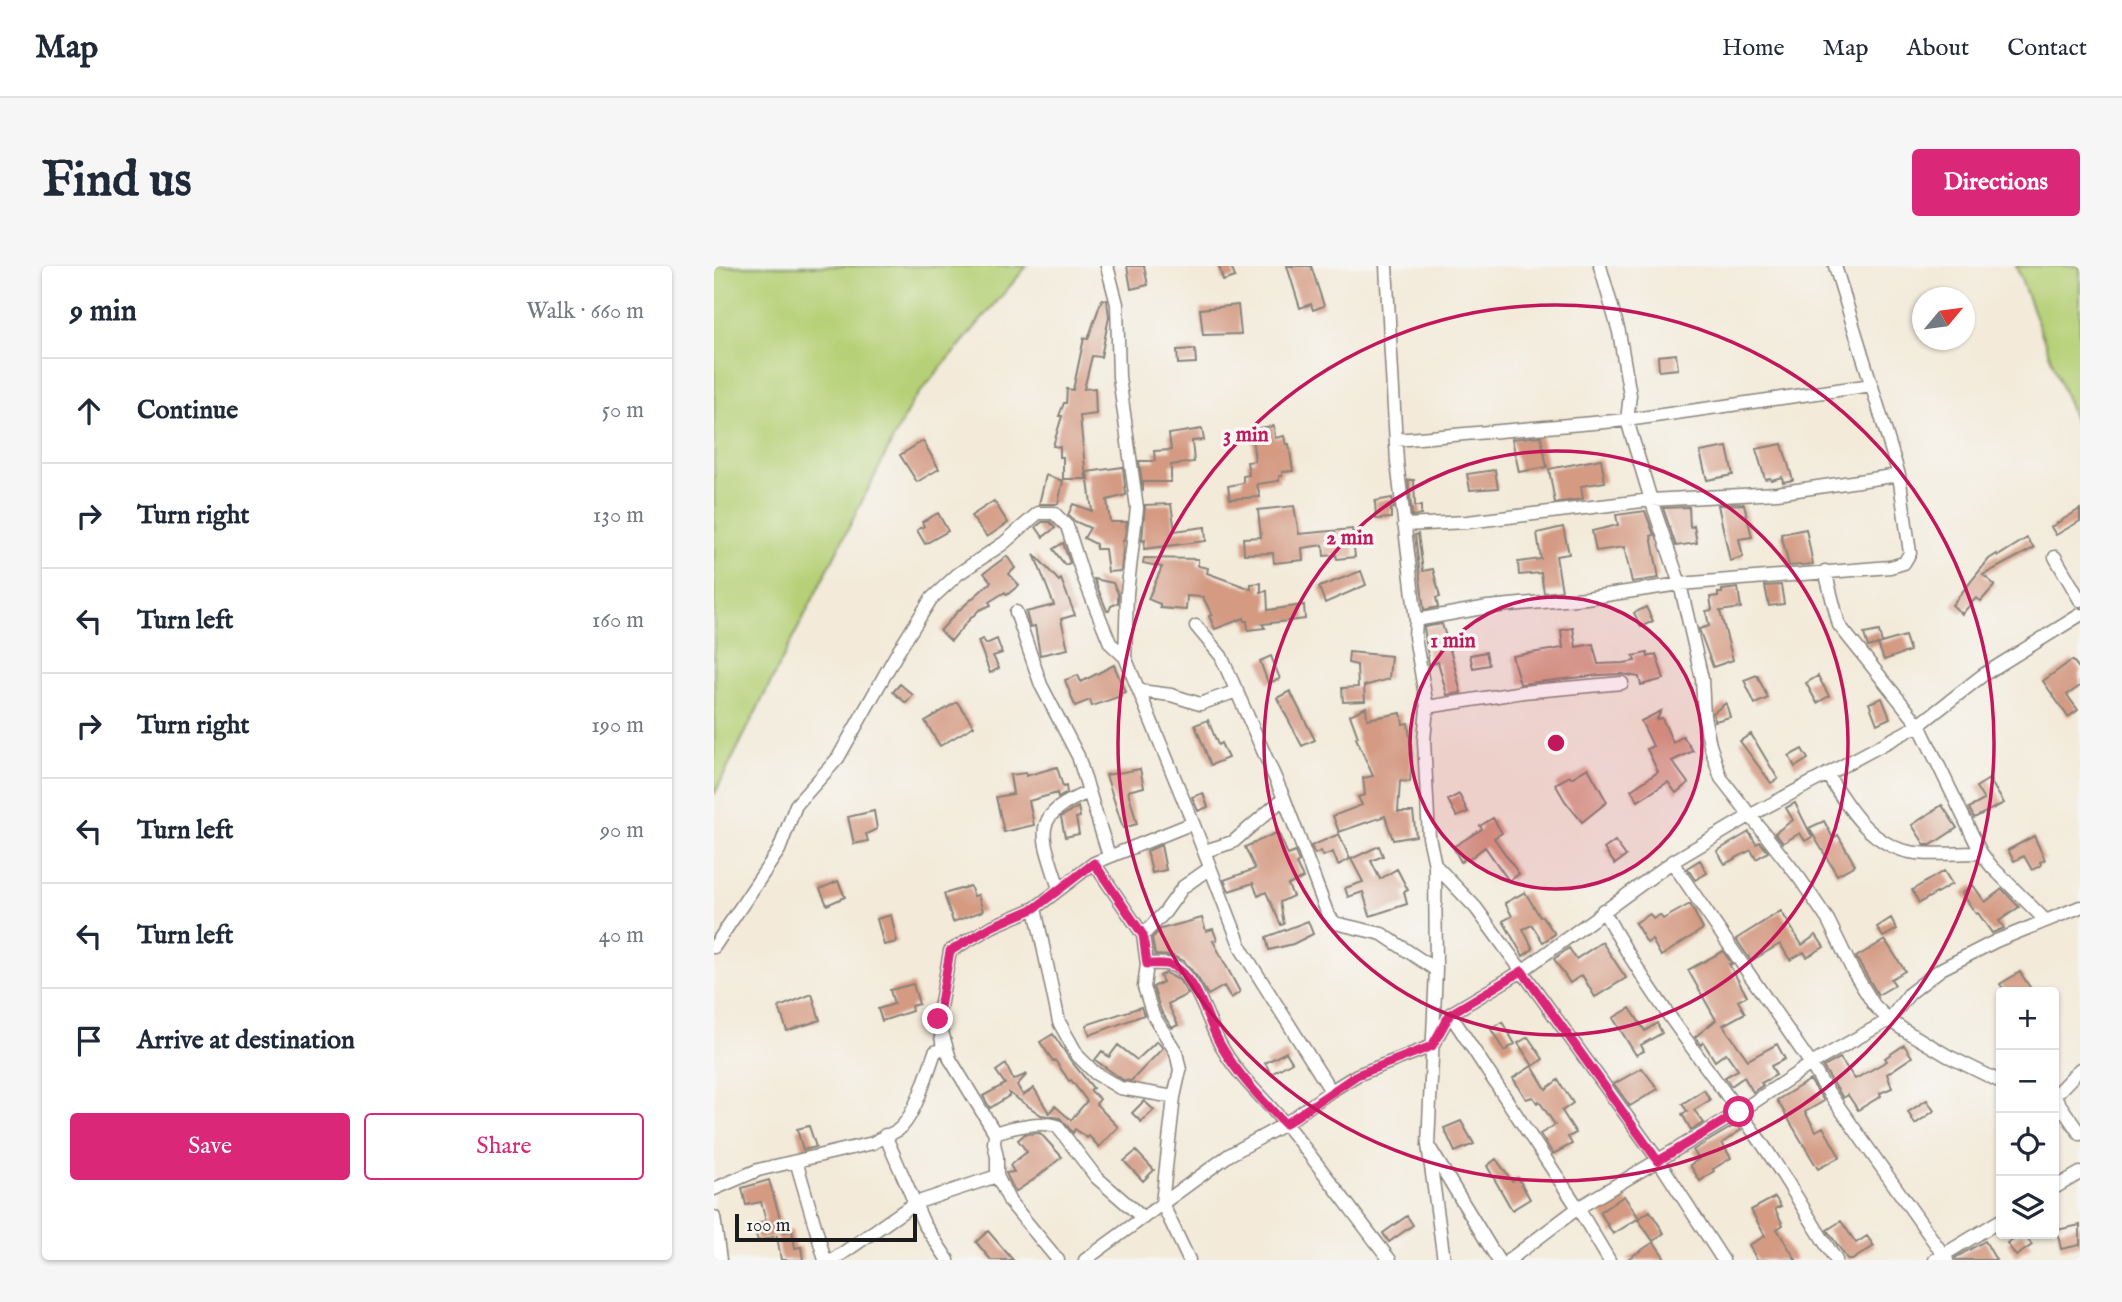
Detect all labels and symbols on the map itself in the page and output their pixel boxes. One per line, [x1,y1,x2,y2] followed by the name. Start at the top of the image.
[1912,287,1975,350] north arrow
[1223,422,1269,449] text: 3 min
[1326,525,1374,552] text: 2 min
[1430,628,1476,655] text: 1 min
[1544,731,1568,755] centre of rings
[922,1003,953,1034] route end
[1723,1096,1754,1127] route start
[735,1211,917,1243] scale bar

